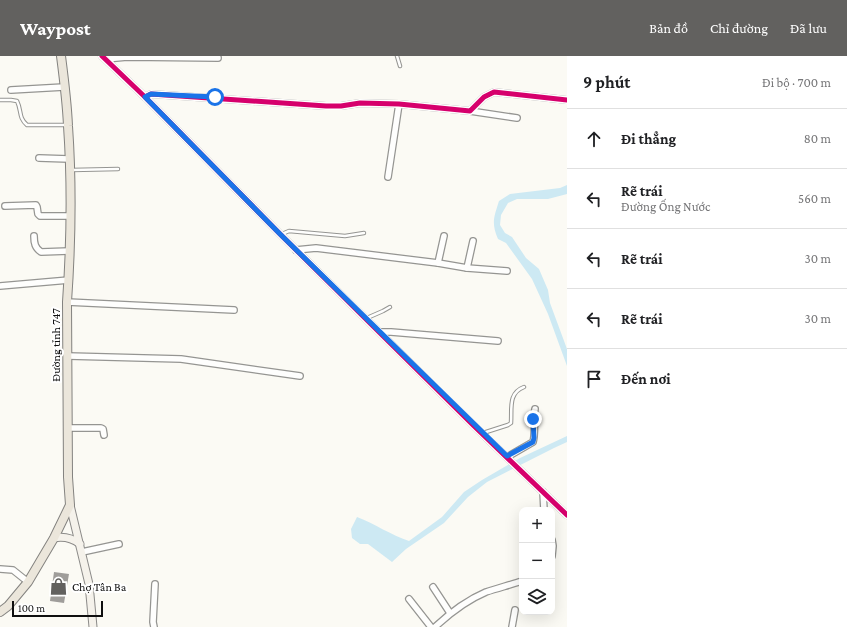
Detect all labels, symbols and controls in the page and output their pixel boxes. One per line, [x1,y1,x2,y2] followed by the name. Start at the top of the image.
[20,18,91,39] text: Waypost
[649,20,688,36] text: Bản đồ
[710,20,768,36] text: Chỉ đường
[790,20,827,36] text: Đã lưu
[583,73,630,92] text: 9 phút
[762,75,831,90] text: Đi bộ · 700 m
[206,88,224,106] route start
[583,128,605,150] icon: ahead
[621,131,676,147] text: Đi thẳng
[804,131,831,146] text: 80 m
[621,183,663,199] text: Rẽ trái
[583,188,605,210] icon: left
[798,191,831,206] text: 560 m
[621,199,710,214] text: Đường Ống Nước
[583,248,605,270] icon: left
[621,251,663,267] text: Rẽ trái
[805,251,831,266] text: 30 m
[49,308,63,382] street label: Đường tỉnh 747
[583,308,605,330] icon: left
[621,311,663,327] text: Rẽ trái
[805,311,831,326] text: 30 m
[583,368,605,390] icon: arrive
[621,371,671,387] text: Đến nơi
[524,410,542,428] route end
[519,507,555,615] map controls
[519,507,555,543] button: +
[519,543,555,579] button: −
[49,577,69,597] shop icon: Chợ Tân Ba
[519,579,555,615] button: layers
[72,580,127,594] place label: Chợ Tân Ba
[12,599,103,618] scale bar
[18,602,45,614] text: 100 m

